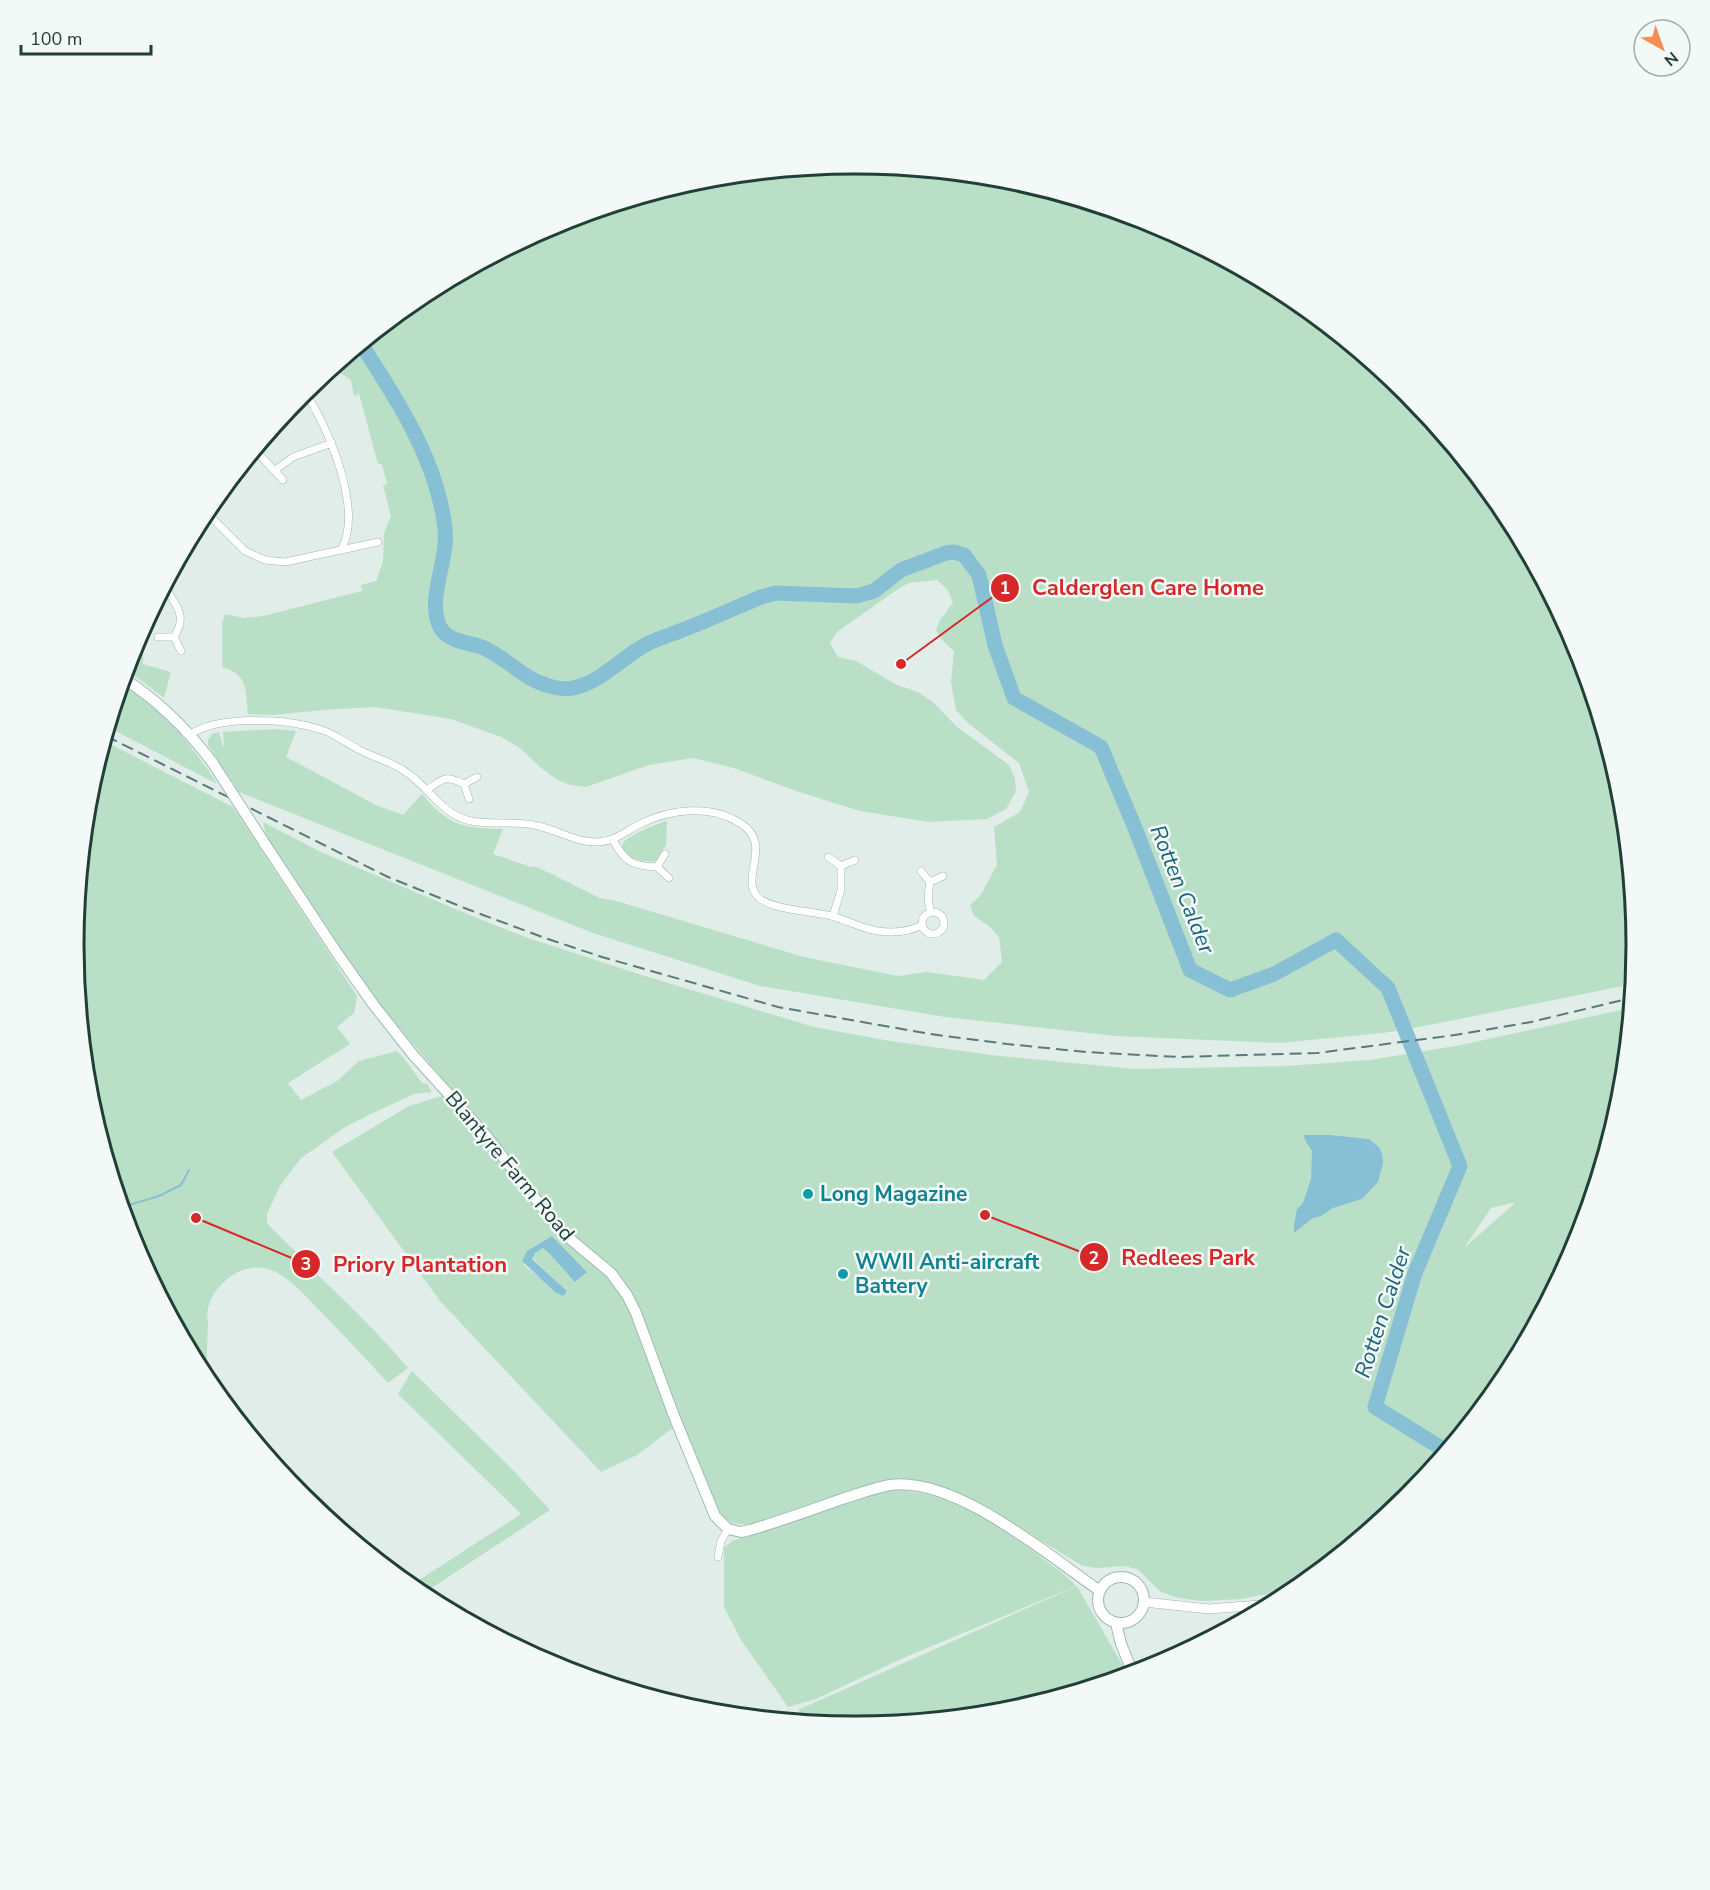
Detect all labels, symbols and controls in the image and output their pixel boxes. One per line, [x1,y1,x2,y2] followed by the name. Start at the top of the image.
[21,18,152,56] scale bar
[1632,18,1692,78] north arrow
[30,27,82,51] text: 100 m
[1659,46,1683,71] text: N
[990,568,1276,608] callout: Calderglen Care Home
[1032,573,1264,603] text: Calderglen Care Home
[1000,576,1010,600] text: 1
[1143,821,1222,959] water label: Rotten Calder
[439,1085,581,1247] street label: Blantyre Farm Road
[820,1180,967,1208] place label: Long Magazine
[801,1187,815,1201] marker: Long Magazine
[1079,1237,1267,1277] callout: Redlees Park
[1348,1242,1419,1382] water label: Rotten Calder
[1121,1243,1256,1273] text: Redlees Park
[291,1244,520,1284] callout: Priory Plantation
[1089,1246,1099,1270] text: 2
[855,1248,1040,1300] place label: WWII Anti-aircraft Battery
[333,1250,507,1280] text: Priory Plantation
[301,1252,311,1276] text: 3
[836,1267,850,1281] marker: WWII Anti-aircraft Battery

